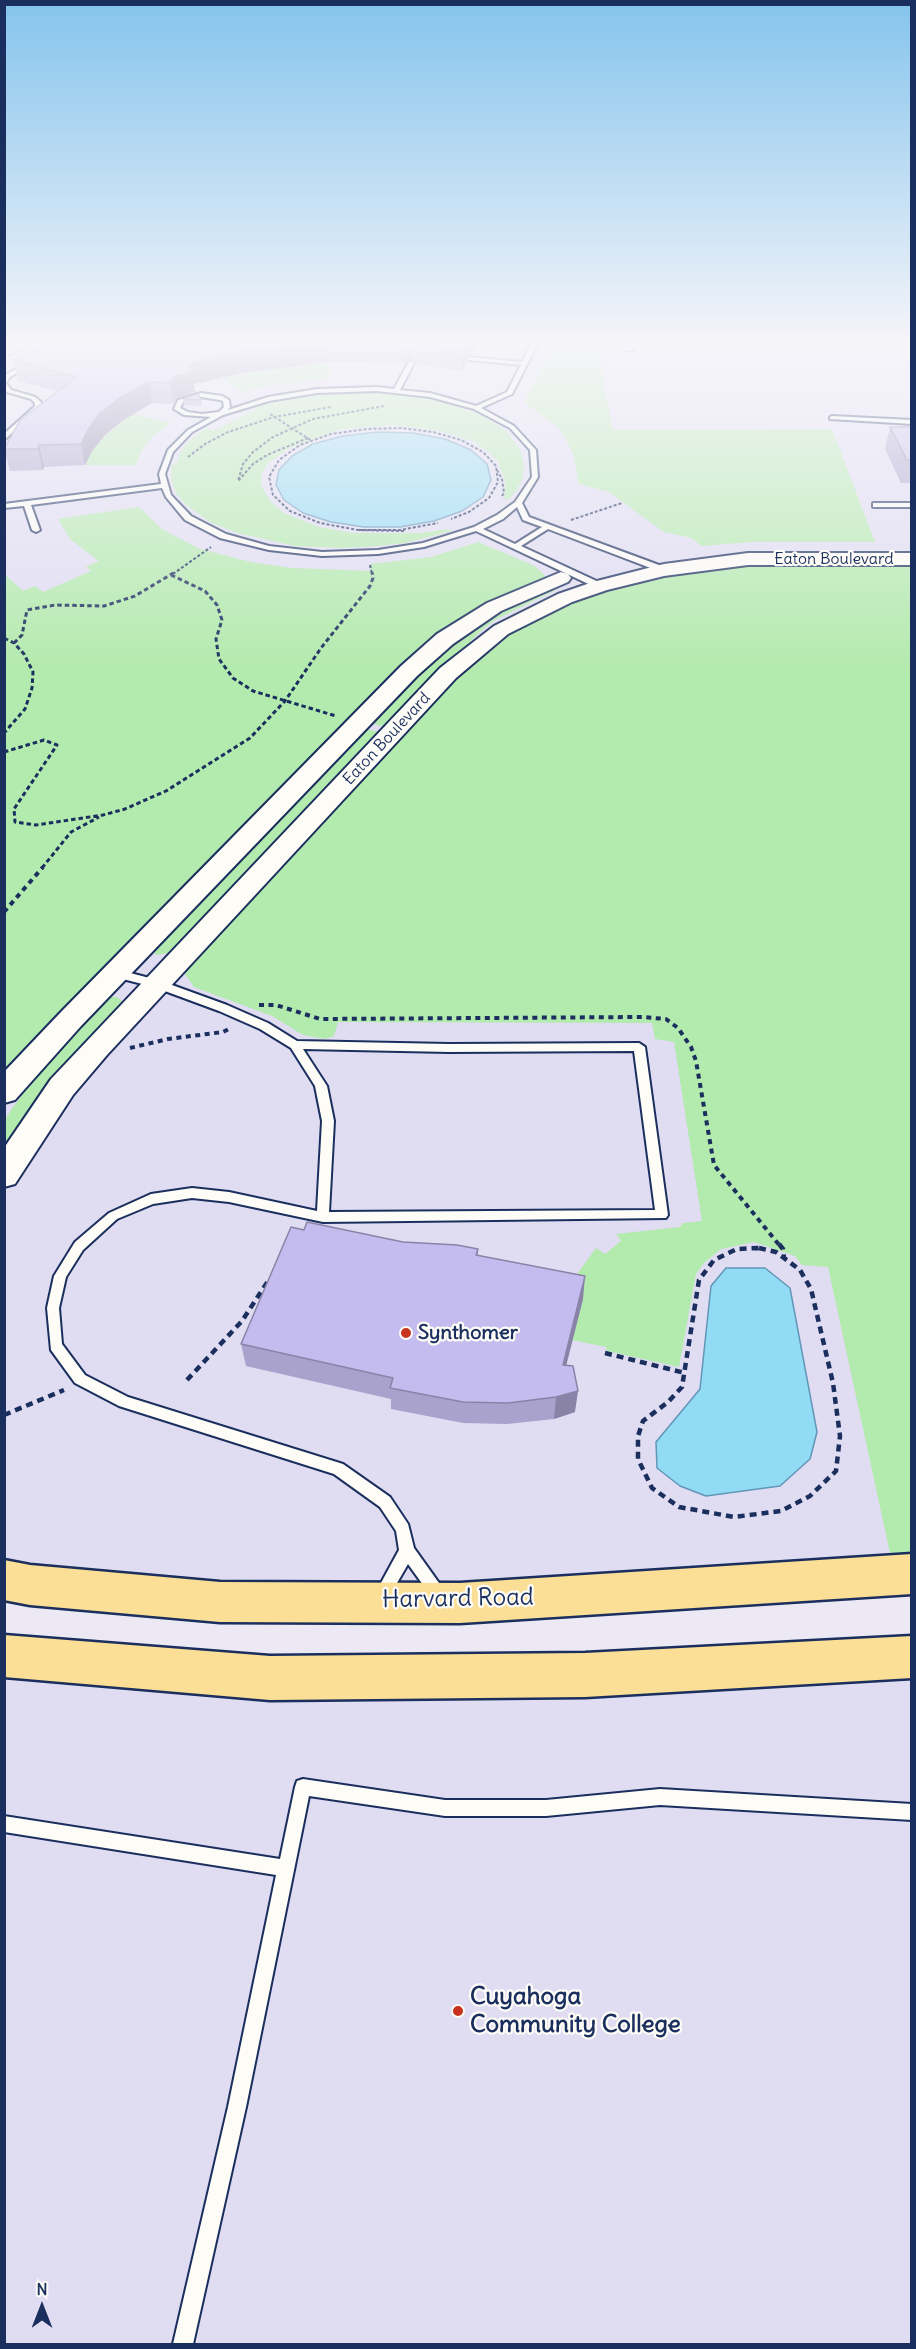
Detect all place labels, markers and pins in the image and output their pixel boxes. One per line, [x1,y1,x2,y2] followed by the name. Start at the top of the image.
[418,1321,518,1345] place label: Synthomer
[399,1326,413,1340] marker: Synthomer
[470,1983,681,2039] place label: Cuyahoga Community College
[451,2004,465,2018] marker: Cuyahoga Community College

